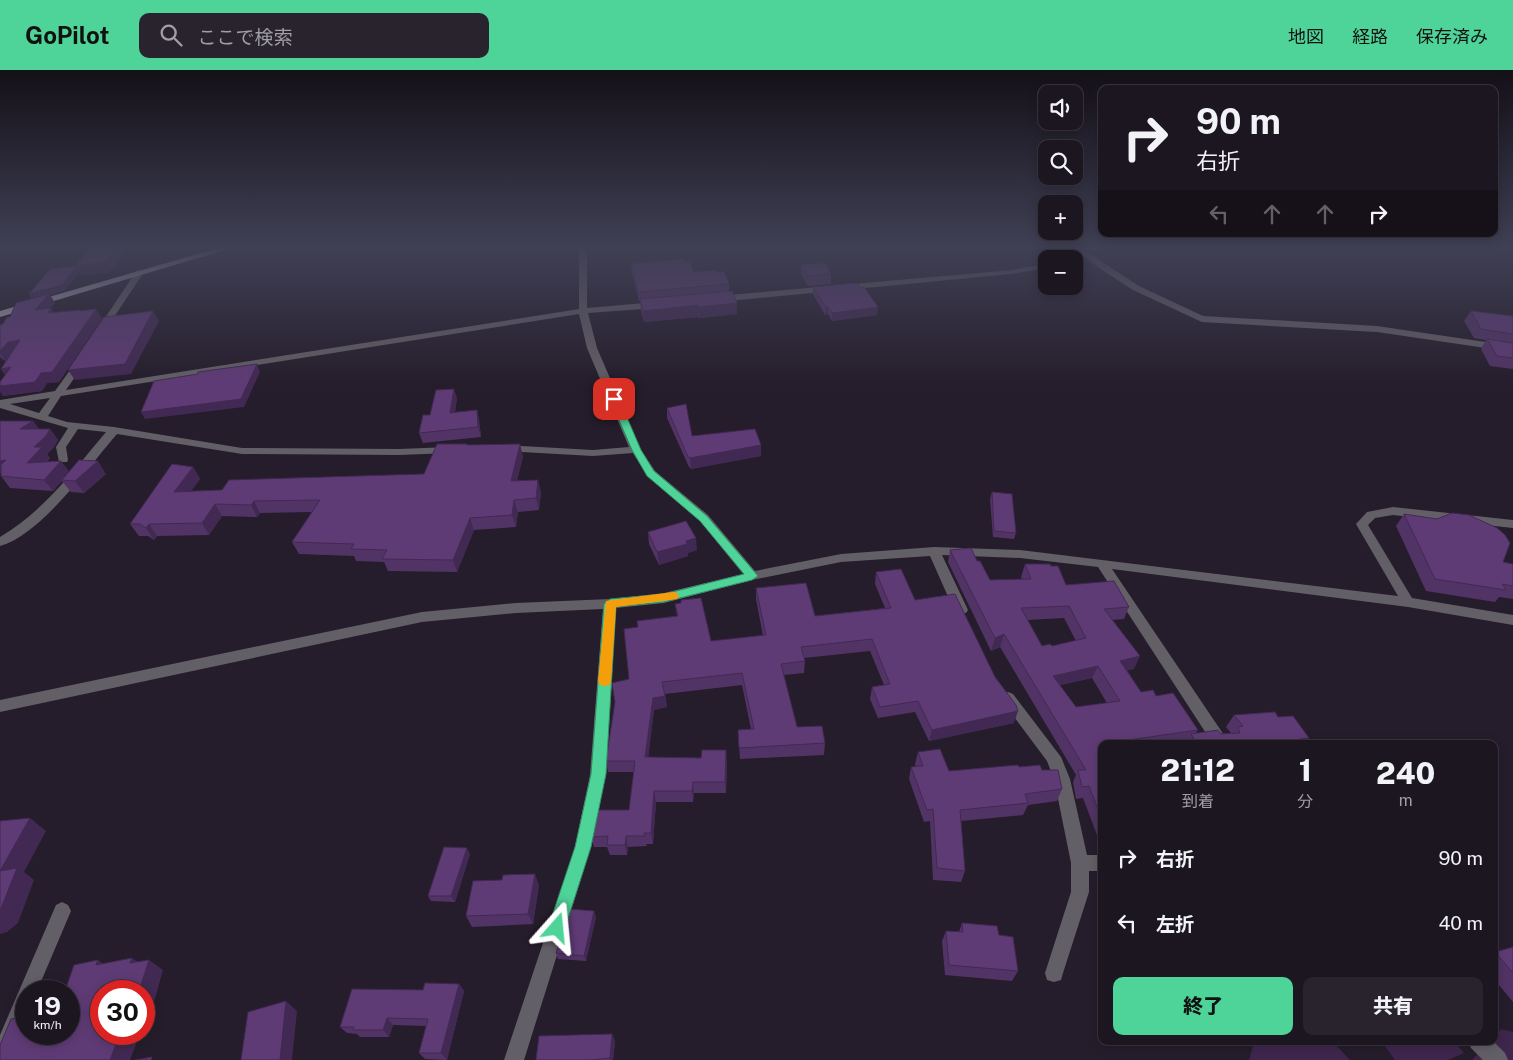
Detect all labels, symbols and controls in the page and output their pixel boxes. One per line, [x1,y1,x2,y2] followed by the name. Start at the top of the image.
[139,13,489,58] search box
[25,21,109,49] text: GoPilot
[157,21,185,49] icon: search
[197,26,292,48] text: ここで検索
[1288,26,1324,47] text: 地図
[1352,26,1388,47] text: 経路
[1416,26,1488,47] text: 保存済み
[1038,85,1083,295] map controls
[1038,85,1083,130] button: sound
[1196,101,1281,142] text: 90 m
[1113,105,1178,170] icon: right
[1038,140,1083,185] button: search
[1196,148,1240,174] text: 右折
[1038,195,1083,240] button: +
[1205,200,1233,228] icon: left
[1258,200,1286,228] icon: ahead
[1311,200,1339,228] icon: ahead
[1364,200,1392,228] icon: right
[1038,250,1083,295] button: −
[593,378,635,420] pin
[600,385,628,413] icon: arrive
[1161,752,1235,788] text: 21:12
[1299,752,1312,788] text: 1
[1376,755,1435,791] text: 240
[1399,791,1413,810] text: m
[1182,792,1214,811] text: 到着
[1297,792,1313,811] text: 分
[1113,844,1141,872] icon: right
[1439,847,1483,869] text: 90 m
[1156,848,1194,870] text: 右折
[530,901,582,953] position arrow
[1113,909,1141,937] icon: left
[1438,912,1483,934] text: 40 m
[1156,913,1194,935] text: 左折
[1113,977,1293,1035] button: 終了
[1303,977,1483,1035] button: 共有
[90,980,155,1045] speed limit sign: 30
[34,991,61,1021] text: 19
[33,1018,62,1032] text: km/h

